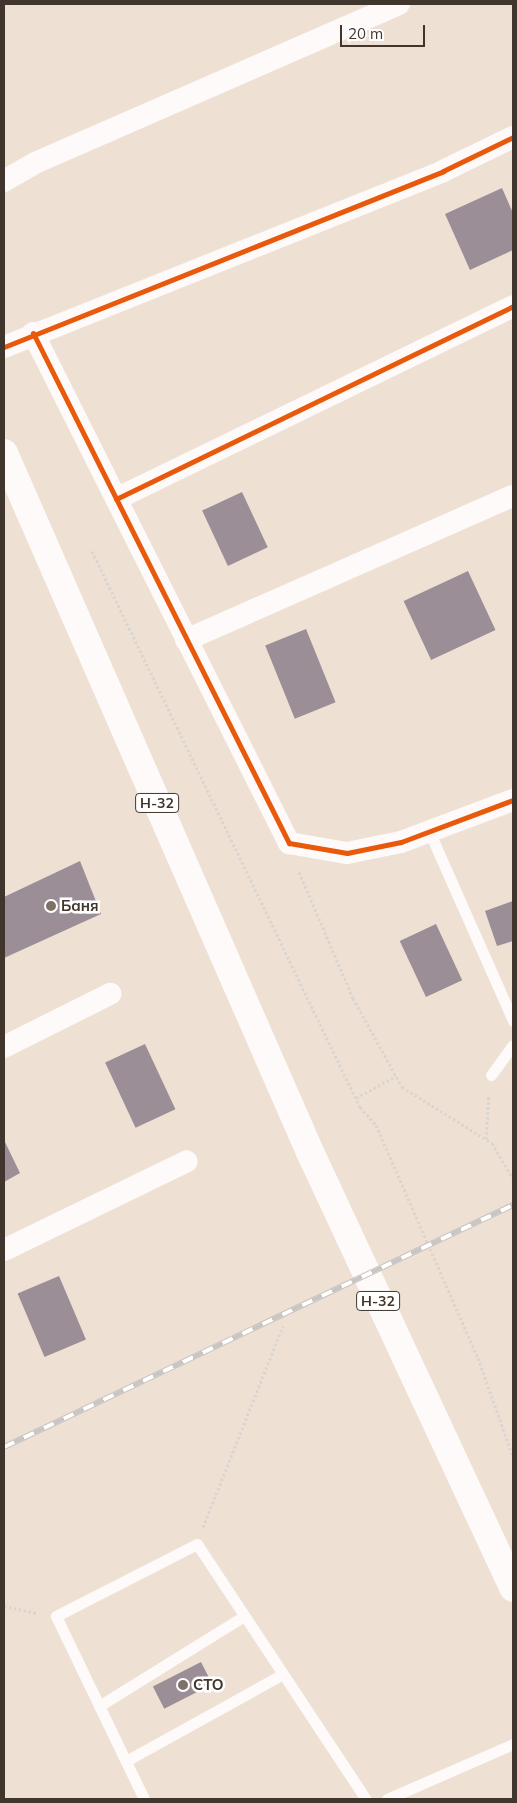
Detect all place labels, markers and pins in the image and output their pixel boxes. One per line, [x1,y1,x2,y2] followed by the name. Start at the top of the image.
[61,897,99,915] place label: Баня
[45,900,57,912] marker: Баня
[193,1676,224,1694] place label: СТО
[177,1679,189,1691] marker: СТО

